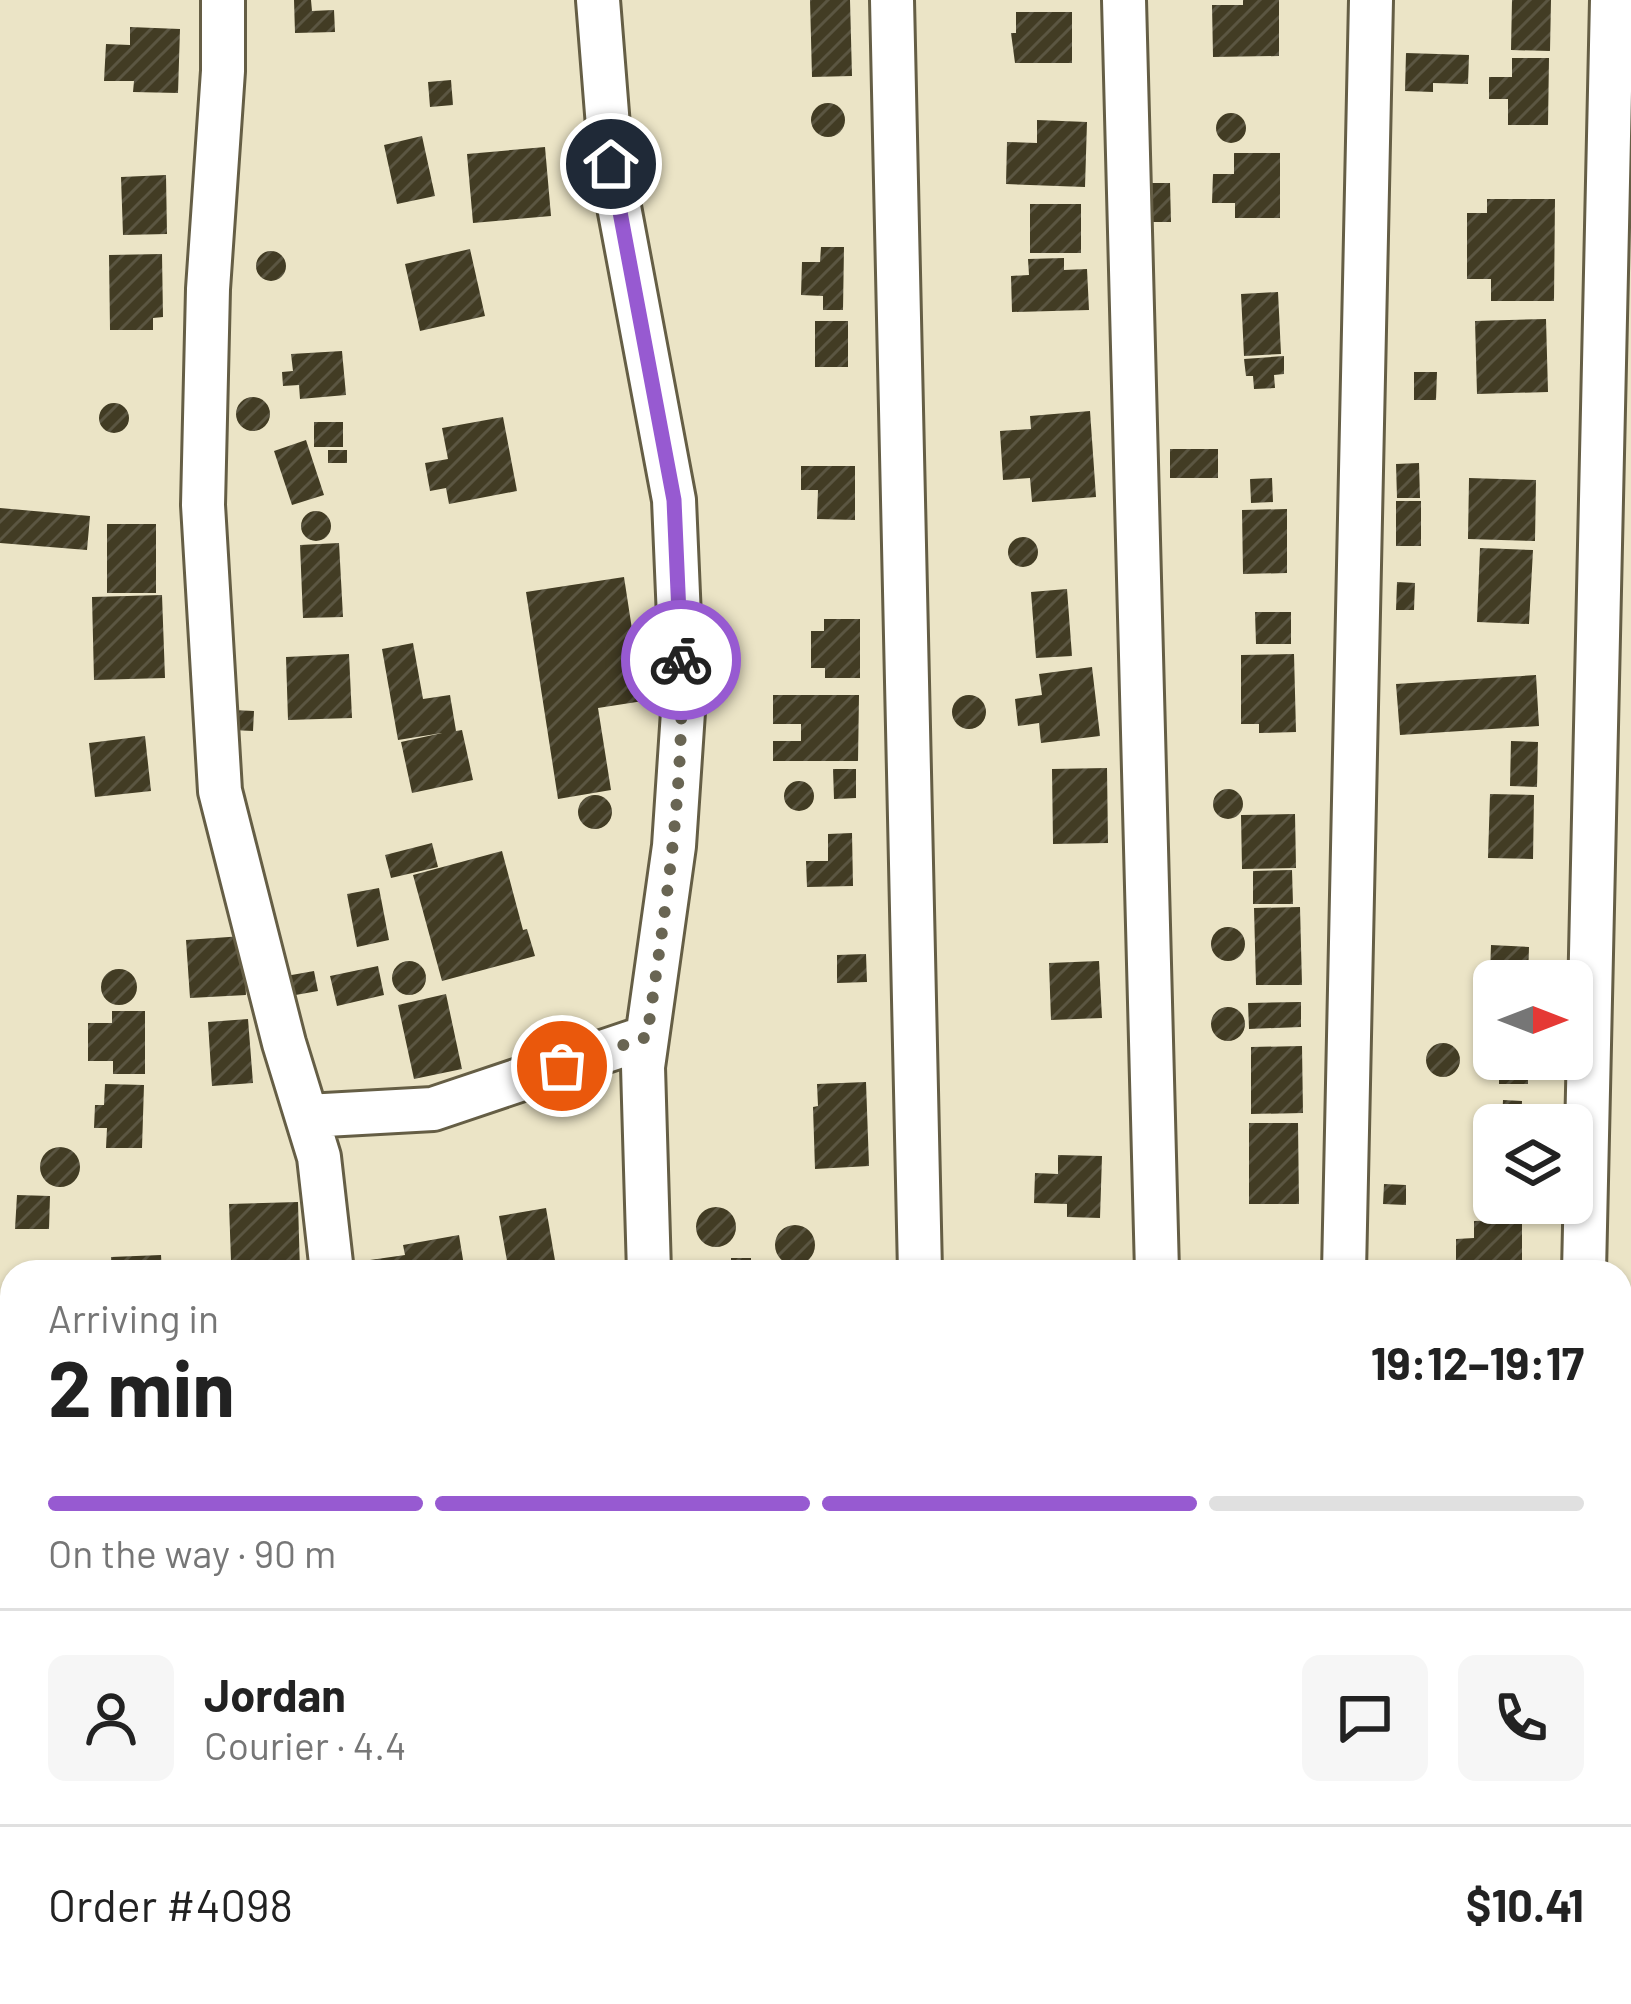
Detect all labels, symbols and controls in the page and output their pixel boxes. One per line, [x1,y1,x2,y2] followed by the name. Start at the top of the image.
[560,113,662,215] pin
[578,131,644,197] icon: home
[621,600,741,720] courier
[648,627,714,693] icon: bike
[1473,960,1593,1080] north arrow
[1473,960,1593,1224] map controls
[511,1015,613,1117] pin
[529,1033,595,1099] icon: bag
[1473,1104,1593,1224] button: layers
[48,1294,219,1341] text: Arriving in
[1371,1335,1584,1389] text: 19:12–19:17
[48,1339,235,1433] text: 2 min
[48,1529,336,1576] text: On the way · 90 m
[48,1655,174,1781] button: person
[1302,1655,1428,1781] button: chat
[1458,1655,1584,1781] button: phone
[204,1667,346,1721] text: Jordan
[204,1721,407,1768] text: Courier · 4.4
[48,1877,293,1931] text: Order #4098
[1466,1877,1584,1931] text: $10.41

